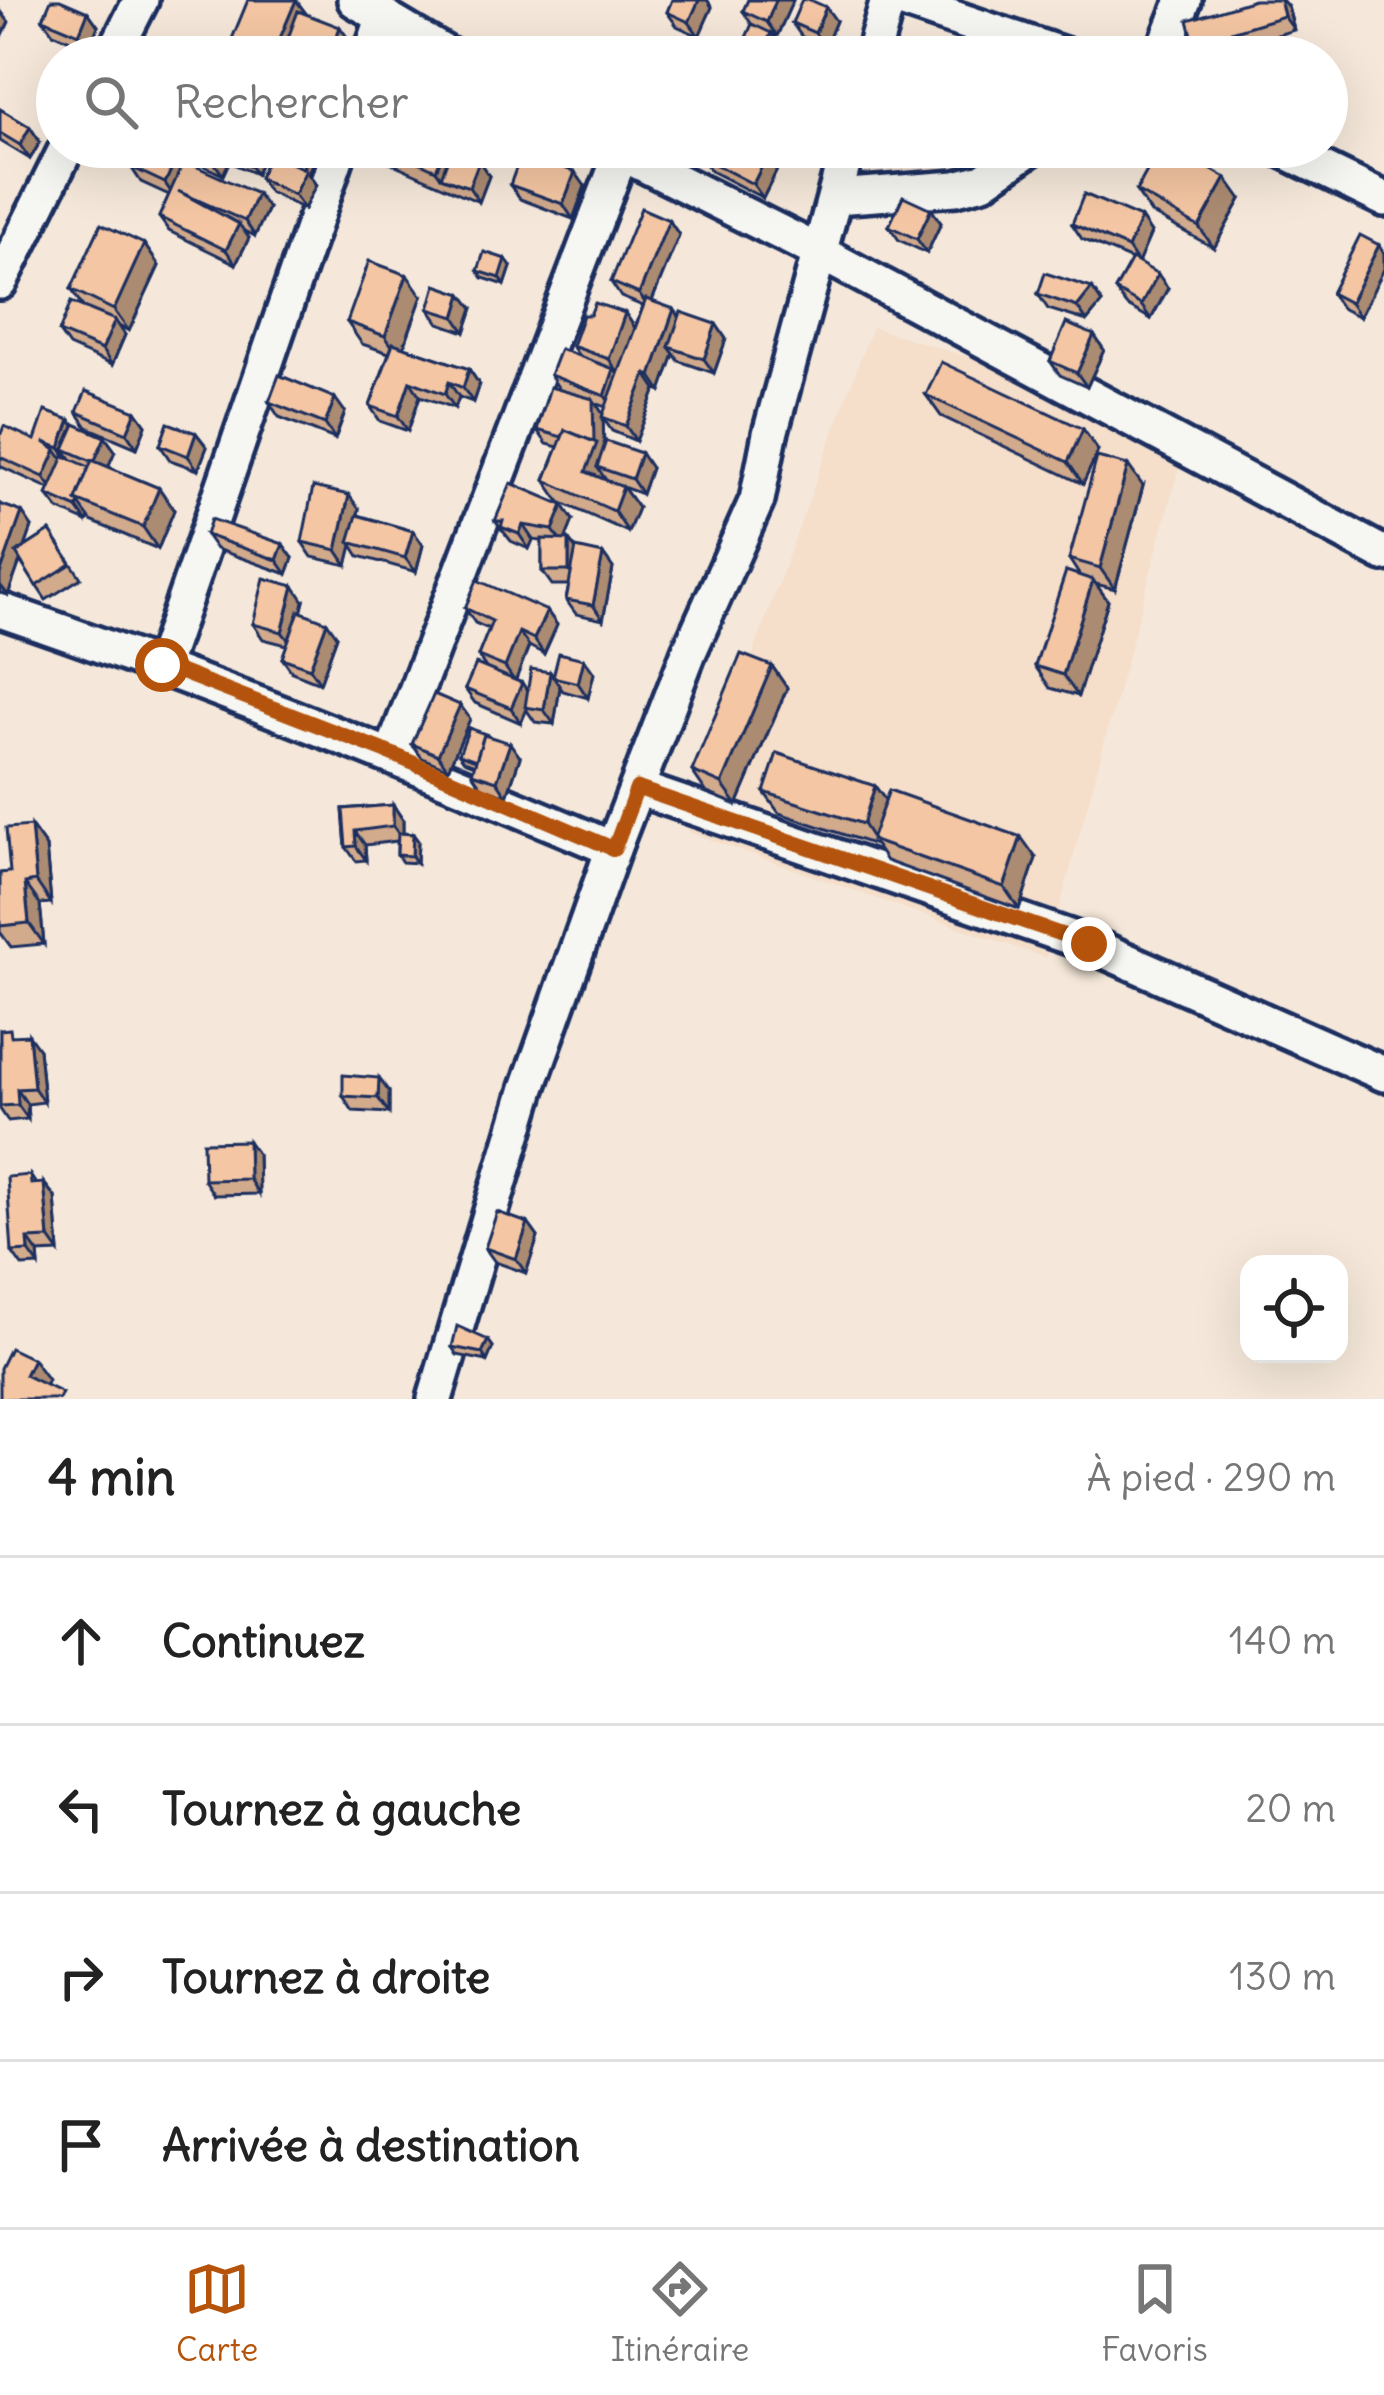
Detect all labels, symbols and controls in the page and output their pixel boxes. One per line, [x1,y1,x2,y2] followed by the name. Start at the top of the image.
[36,36,1348,168] search box
[78,69,144,135] icon: search
[174,74,409,130] text: Rechercher
[135,638,189,692] route start
[1062,917,1116,971] route end
[1240,1255,1348,1363] map controls
[1240,1255,1348,1363] button: locate
[48,1445,175,1509] text: 4 min
[1087,1453,1336,1502] text: À pied · 290 m
[48,1608,114,1674] icon: ahead
[162,1613,365,1669] text: Continuez
[1229,1616,1336,1665] text: 140 m
[48,1776,114,1842] icon: left
[162,1781,521,1837] text: Tournez à gauche
[1245,1784,1336,1833] text: 20 m
[48,1944,114,2010] icon: right
[162,1949,490,2005] text: Tournez à droite
[1229,1952,1336,2001] text: 130 m
[48,2112,114,2178] icon: arrive
[162,2117,580,2173] text: Arrivée à destination
[176,2256,258,2370] tab: Carte
[611,2256,749,2370] tab: Itinéraire
[1101,2256,1208,2370] tab: Favoris

